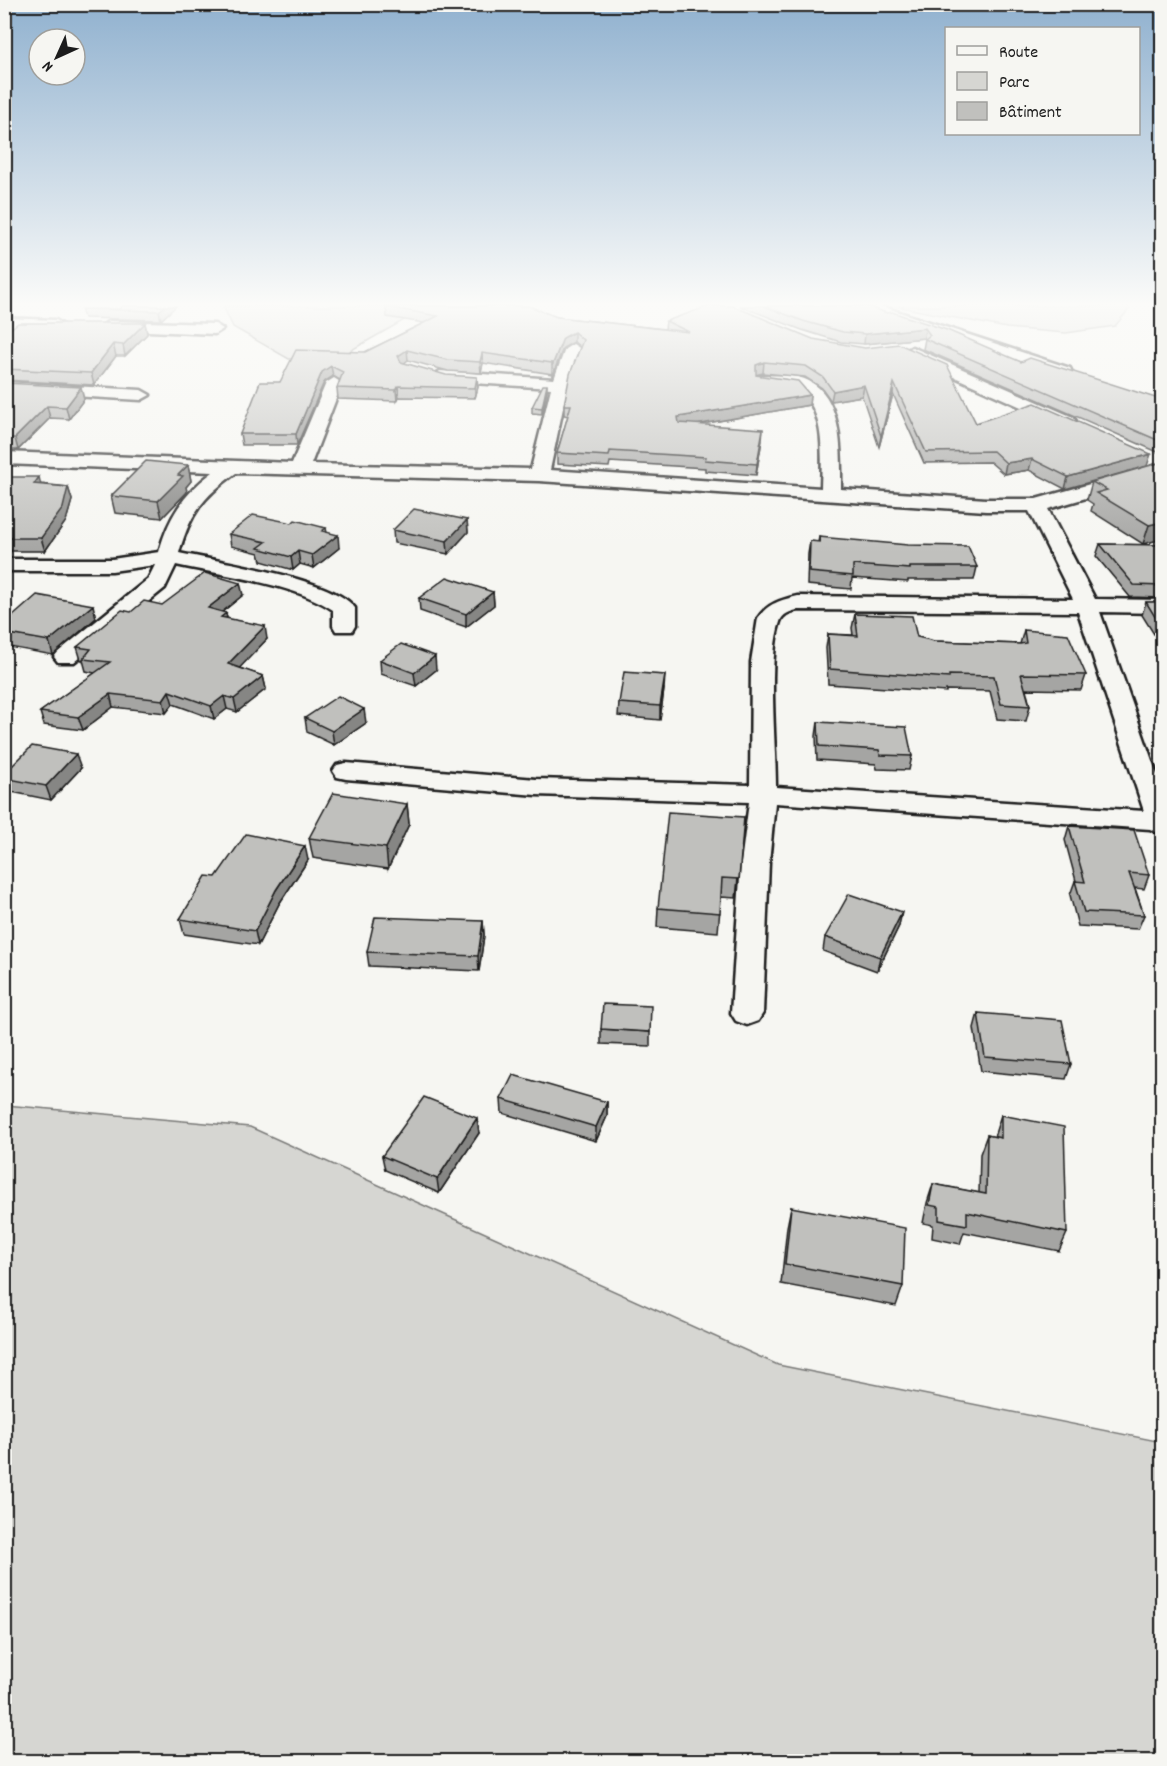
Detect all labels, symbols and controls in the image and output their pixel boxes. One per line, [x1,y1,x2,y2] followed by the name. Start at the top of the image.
[27,27,87,87] north arrow
[945,27,1140,135] legend
[999,41,1038,66] text: Route
[37,55,59,77] text: N
[999,71,1030,96] text: Parc
[999,101,1062,126] text: Bâtiment

